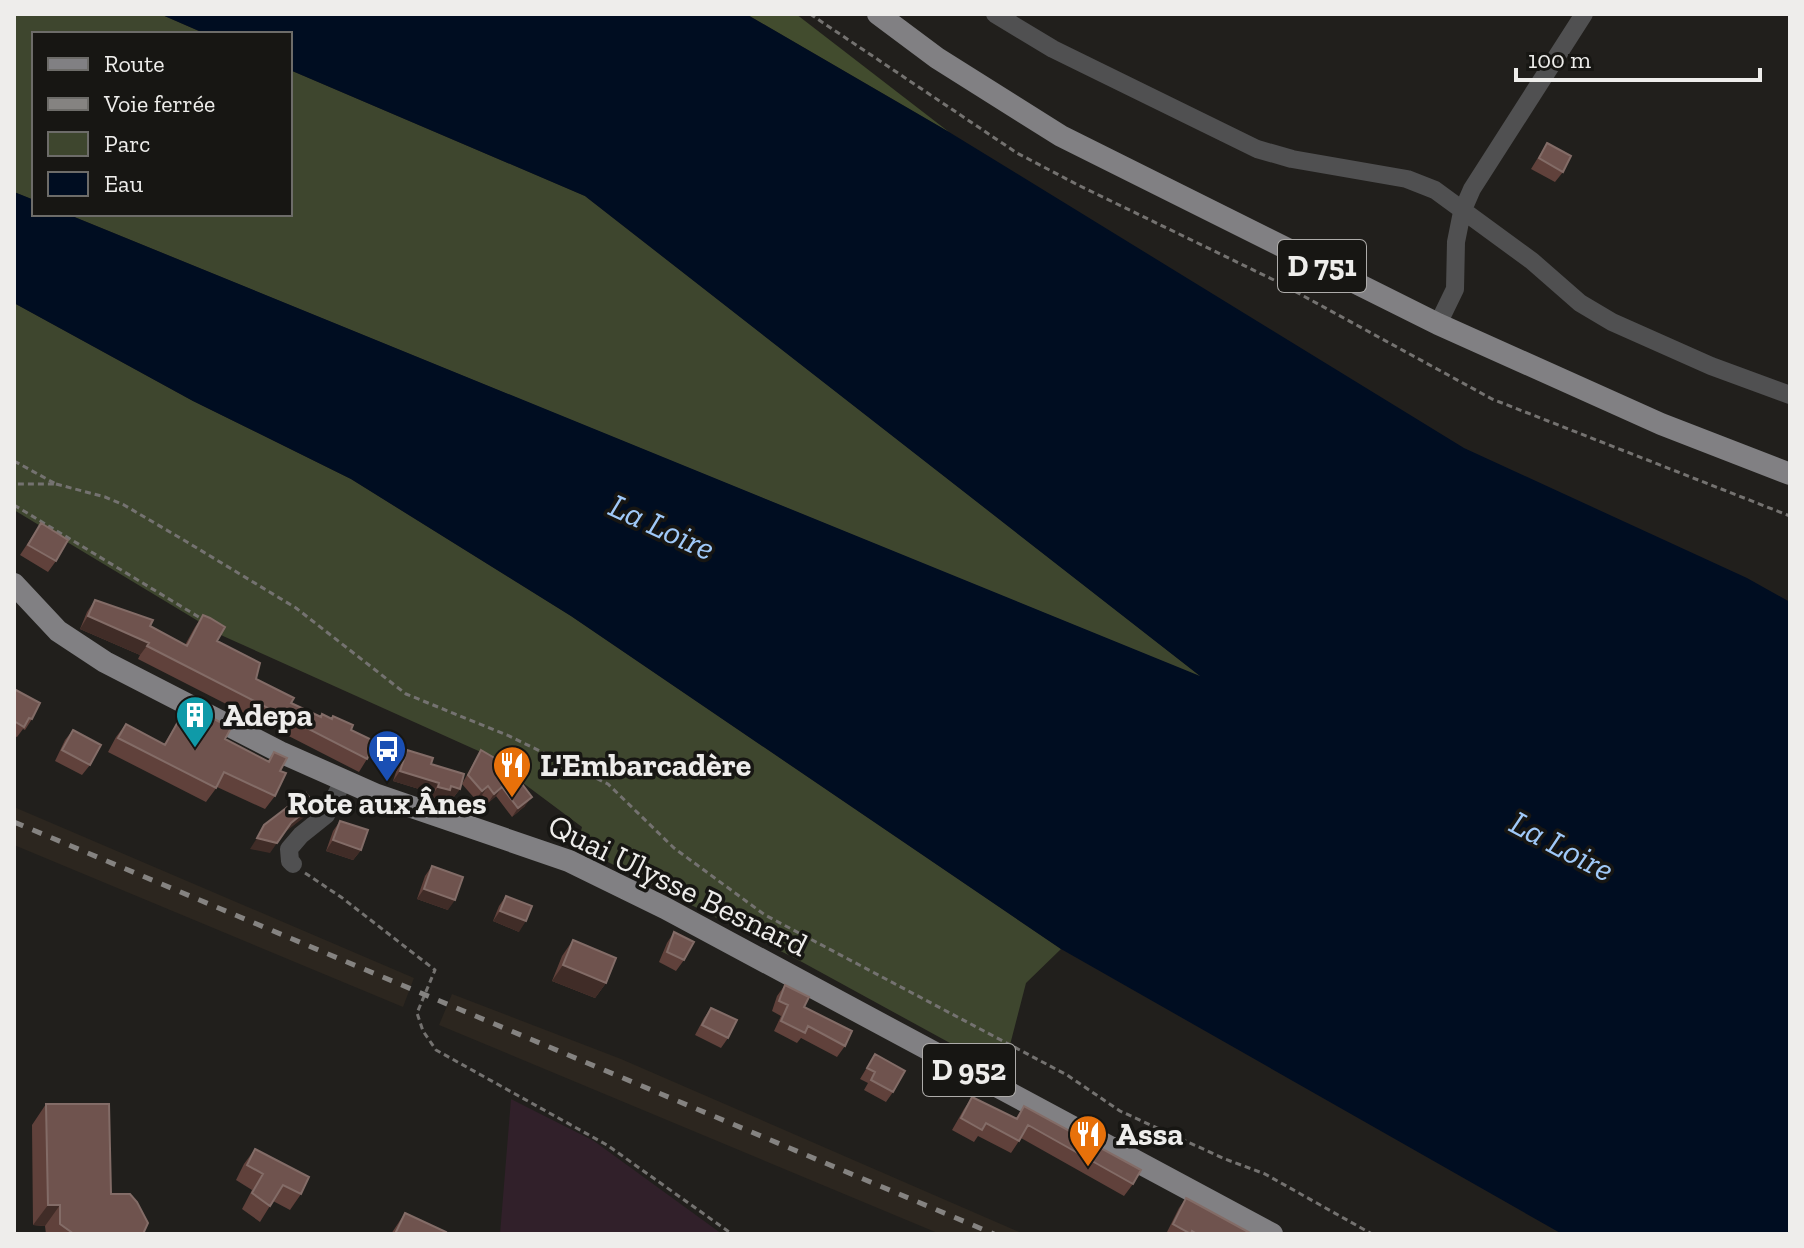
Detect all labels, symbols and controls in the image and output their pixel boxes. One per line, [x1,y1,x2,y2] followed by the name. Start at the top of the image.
[32,32,292,216] legend
[1516,32,1760,82] scale bar
[1528,45,1591,74] text: 100 m
[104,49,164,78] text: Route
[103,89,215,118] text: Voie ferrée
[104,129,150,158] text: Parc
[104,169,144,198] text: Eau
[1278,240,1366,292] road number: D 751
[603,485,721,569] water label: La Loire
[174,694,216,749] building icon: Adepa
[223,696,313,734] place label: Adepa
[366,728,408,783] bus stop icon: Rote aux Ânes
[491,744,533,799] restaurant icon: L'Embarcadère
[540,746,751,784] place label: L'Embarcadère
[287,784,487,822] place label: Rote aux Ânes
[1503,802,1621,890] water label: La Loire
[542,806,814,964] street label: Quai Ulysse Besnard
[923,1044,1015,1096] road number: D 952
[1067,1113,1109,1168] restaurant icon: Assa
[1116,1115,1184,1153] place label: Assa

